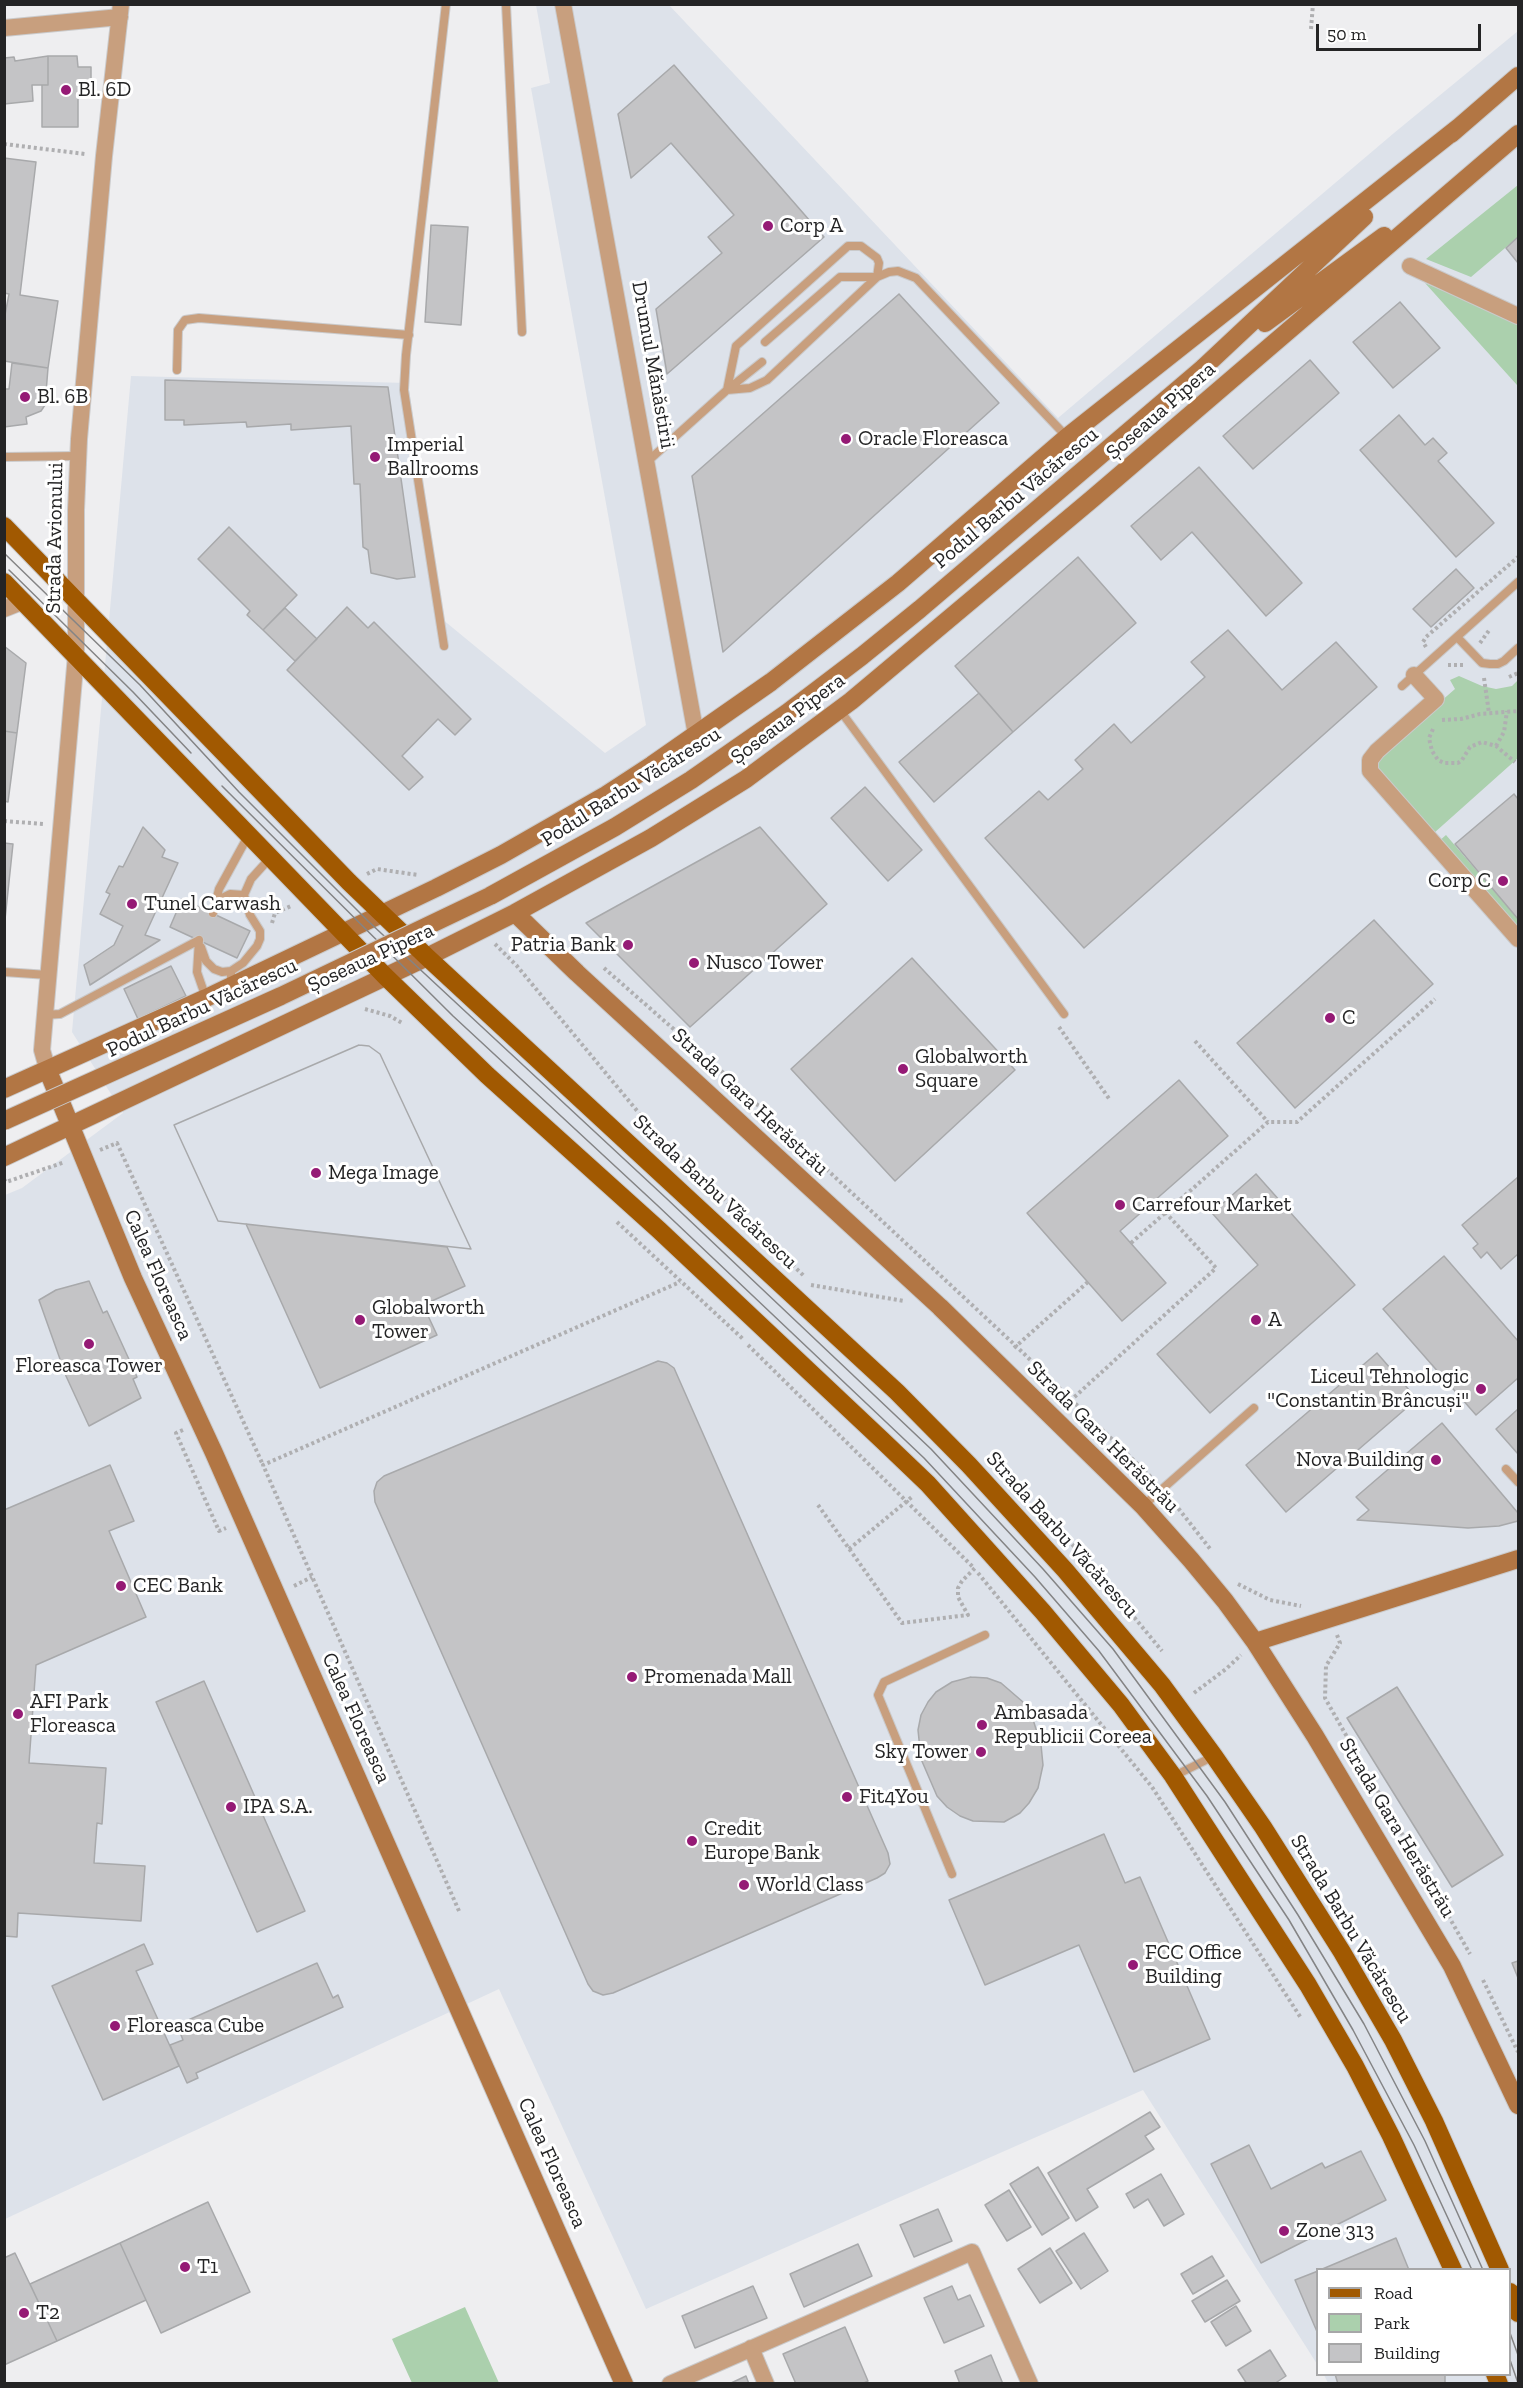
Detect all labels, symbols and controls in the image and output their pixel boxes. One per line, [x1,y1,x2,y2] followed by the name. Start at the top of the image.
[1319,12,1484,50] scale bar
[1327,23,1366,45] text: 50 m
[78,77,131,103] place label: Bl. 6D
[59,83,73,97] marker: Bl. 6D
[780,213,843,239] place label: Corp A
[761,219,775,233] marker: Corp A
[626,279,680,451] street label: Drumul Mănăstirii
[1101,357,1221,465] street label: Șoseaua Pipera
[37,384,88,410] place label: Bl. 6B
[18,390,32,404] marker: Bl. 6B
[929,422,1103,574] street label: Podul Barbu Văcărescu
[858,426,1008,452] place label: Oracle Floreasca
[387,432,479,482] place label: Imperial Ballrooms
[839,432,853,446] marker: Oracle Floreasca
[368,450,382,464] marker: Imperial Ballrooms
[41,462,69,614] street label: Strada Avionului
[726,668,850,770] street label: Șoseaua Pipera
[537,721,725,853] street label: Podul Barbu Văcărescu
[1428,868,1491,894] place label: Corp C
[1496,874,1510,888] marker: Corp C
[144,891,281,917] place label: Tunel Carwash
[125,897,139,911] marker: Tunel Carwash
[304,918,438,998] street label: Șoseaua Pipera
[511,932,616,958] place label: Patria Bank
[621,938,635,952] marker: Patria Bank
[706,950,824,976] place label: Nusco Tower
[103,953,301,1063] street label: Podul Barbu Văcărescu
[687,956,701,970] marker: Nusco Tower
[1342,1005,1356,1031] place label: C
[1323,1011,1337,1025] marker: C
[667,1023,833,1181] street label: Strada Gara Herăstrău
[915,1044,1028,1094] place label: Globalworth Square
[896,1062,910,1076] marker: Globalworth Square
[628,1109,802,1275] street label: Strada Barbu Văcărescu
[328,1160,439,1186] place label: Mega Image
[309,1166,323,1180] marker: Mega Image
[1132,1192,1291,1218] place label: Carrefour Market
[1113,1198,1127,1212] marker: Carrefour Market
[118,1206,198,1344] street label: Calea Floreasca
[372,1295,485,1345] place label: Globalworth Tower
[1268,1307,1282,1333] place label: A
[353,1313,367,1327] marker: Globalworth Tower
[1249,1313,1263,1327] marker: A
[82,1337,96,1351] marker: Floreasca Tower
[15,1353,163,1379] place label: Floreasca Tower
[1022,1356,1184,1518] street label: Strada Gara Herăstrău
[1267,1364,1469,1414] place label: Liceul Tehnologic "Constantin Brâncuși"
[1474,1382,1488,1396] marker: Liceul Tehnologic "Constantin Brâncuși"
[981,1447,1143,1623] street label: Strada Barbu Văcărescu
[1296,1447,1424,1473] place label: Nova Building
[1429,1453,1443,1467] marker: Nova Building
[133,1573,223,1599] place label: CEC Bank
[114,1579,128,1593] marker: CEC Bank
[316,1649,396,1787] street label: Calea Floreasca
[644,1664,792,1690] place label: Promenada Mall
[625,1670,639,1684] marker: Promenada Mall
[30,1689,116,1739] place label: AFI Park Floreasca
[994,1700,1152,1750] place label: Ambasada Republicii Coreea
[11,1707,25,1721] marker: AFI Park Floreasca
[975,1718,989,1732] marker: Ambasada Republicii Coreea
[1333,1734,1461,1922] street label: Strada Gara Herăstrău
[875,1739,969,1765] place label: Sky Tower
[974,1745,988,1759] marker: Sky Tower
[859,1784,929,1810] place label: Fit4You
[840,1790,854,1804] marker: Fit4You
[243,1794,313,1820] place label: IPA S.A.
[224,1800,238,1814] marker: IPA S.A.
[704,1816,820,1866] place label: Credit Europe Bank
[1285,1830,1417,2028] street label: Strada Barbu Văcărescu
[685,1834,699,1848] marker: Credit Europe Bank
[756,1872,864,1898] place label: World Class
[737,1878,751,1892] marker: World Class
[1145,1940,1242,1990] place label: FCC Office Building
[1126,1958,1140,1972] marker: FCC Office Building
[127,2013,264,2039] place label: Floreasca Cube
[108,2019,122,2033] marker: Floreasca Cube
[512,2094,592,2232] street label: Calea Floreasca
[1296,2218,1374,2244] place label: Zone 313
[1277,2224,1291,2238] marker: Zone 313
[197,2254,218,2280] place label: T1
[178,2260,192,2274] marker: T1
[1316,2268,1511,2376] legend
[1374,2282,1413,2304] text: Road
[36,2300,60,2326] place label: T2
[17,2306,31,2320] marker: T2
[1374,2312,1410,2334] text: Park
[1374,2342,1440,2364] text: Building

